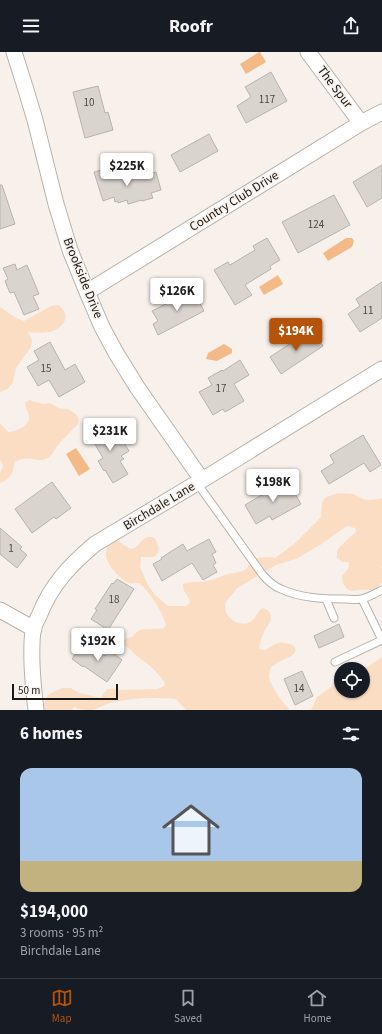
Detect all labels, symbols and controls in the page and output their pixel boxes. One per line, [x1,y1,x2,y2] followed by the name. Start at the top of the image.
[169,14,213,39] text: Roofr
[20,15,42,37] icon: menu
[340,15,362,37] icon: share
[313,62,357,112] street label: The Spur
[259,92,275,107] house number: 117
[84,95,94,110] house number: 10
[99,153,155,187] pin: $225K
[109,157,145,175] text: $225K
[186,166,282,236] street label: Country Club Drive
[308,217,325,232] house number: 124
[59,235,107,321] street label: Brookside Drive
[149,278,205,312] pin: $126K
[159,282,195,300] text: $126K
[363,303,373,318] house number: 11
[268,318,324,352] pin: $194K
[278,322,314,340] text: $194K
[41,361,51,376] house number: 15
[216,381,226,396] house number: 17
[82,418,138,452] pin: $231K
[92,422,128,440] text: $231K
[245,469,301,503] pin: $198K
[255,473,291,491] text: $198K
[120,477,198,535] street label: Birchdale Lane
[8,541,14,556] house number: 1
[109,592,120,607] house number: 18
[70,628,126,662] pin: $192K
[80,632,116,650] text: $192K
[334,662,370,698] map controls
[334,662,370,698] button: locate
[294,681,305,696] house number: 14
[12,682,118,701] scale bar
[18,683,40,698] text: 50 m
[20,722,82,746] text: 6 homes
[340,723,362,745] icon: filters
[155,794,227,866] icon: home
[20,900,88,924] text: $194,000
[20,924,103,942] text: 3 rooms · 95 m²
[20,942,101,960] text: Birchdale Lane
[51,987,73,1026] tab: Map
[174,987,202,1026] tab: Saved
[304,987,331,1026] tab: Home

